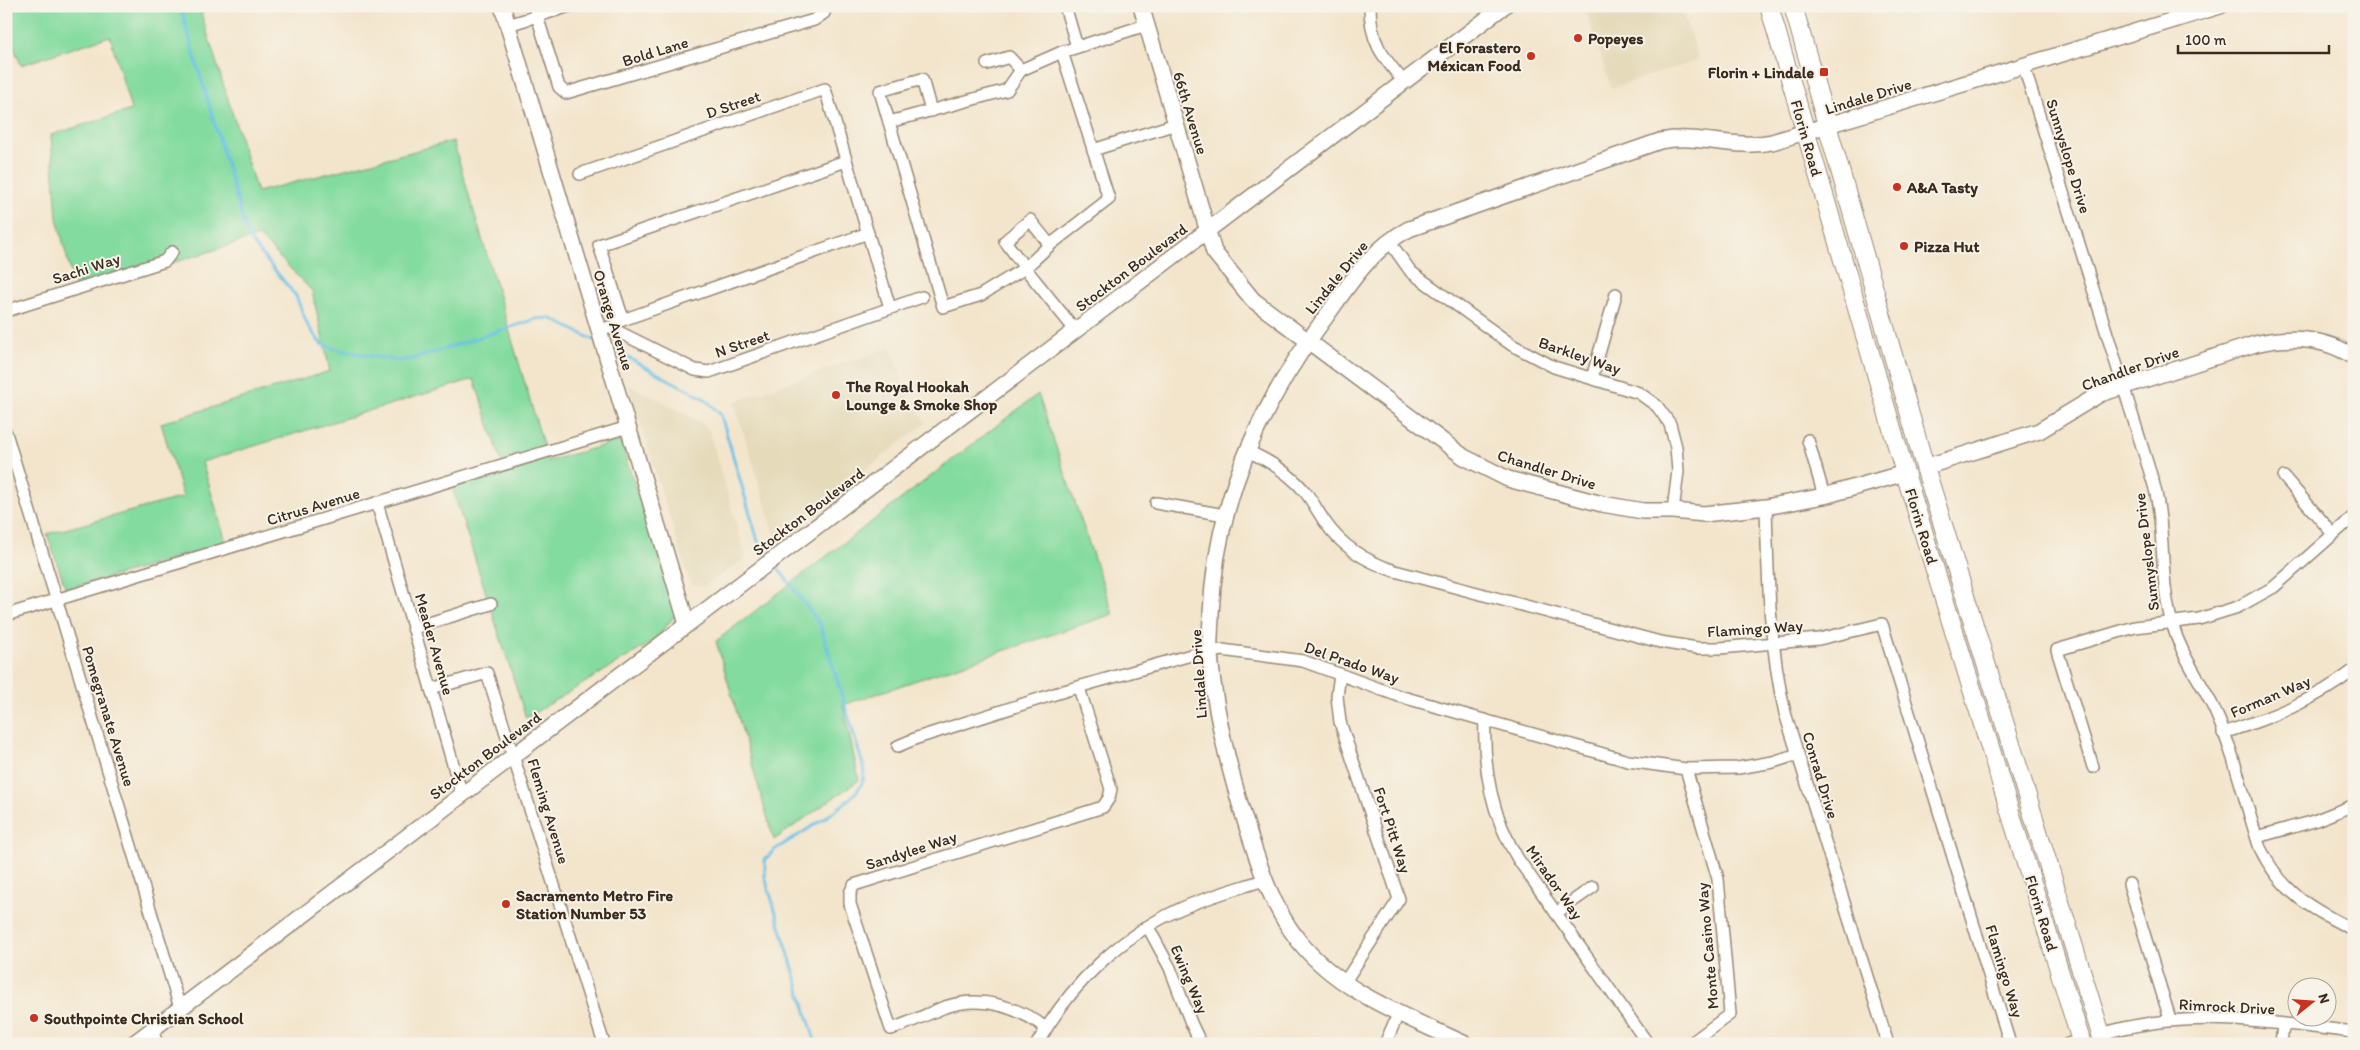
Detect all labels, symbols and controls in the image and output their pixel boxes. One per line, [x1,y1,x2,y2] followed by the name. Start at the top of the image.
[2178,22,2329,54] scale bar
[1588,29,1643,49] place label: Popeyes
[2185,31,2227,49] text: 100 m
[620,32,691,70] street label: Bold Lane
[1572,32,1584,44] marker: Popeyes
[1428,38,1521,75] place label: El Forastero Méxican Food
[1525,50,1537,62] marker: El Forastero Méxican Food
[1708,63,1814,82] place label: Florin + Lindale
[1818,66,1830,78] marker: Florin + Lindale
[1169,69,1212,157] street label: 66th Avenue
[1823,74,1914,119] street label: Lindale Drive
[703,86,763,123] street label: D Street
[2042,97,2095,216] street label: Sunnyslope Drive
[1787,98,1827,179] street label: Florin Road
[1906,178,1978,198] place label: A&A Tasty
[1891,181,1903,193] marker: A&A Tasty
[1072,219,1191,316] street label: Stockton Boulevard
[1301,237,1372,318] street label: Lindale Drive
[1914,237,1979,256] place label: Pizza Hut
[1898,240,1910,252] marker: Pizza Hut
[50,248,123,288] street label: Sachi Way
[589,267,638,373] street label: Orange Avenue
[712,325,772,362] street label: N Street
[1536,333,1624,379] street label: Barkley Way
[2079,342,2181,395] street label: Chandler Drive
[845,377,998,415] place label: The Royal Hookah Lounge & Smoke Shop
[830,389,842,401] marker: The Royal Hookah Lounge & Smoke Shop
[1495,445,1599,494] street label: Chandler Drive
[749,463,868,560] street label: Stockton Boulevard
[264,483,362,530] street label: Citrus Avenue
[1901,486,1942,567] street label: Florin Road
[2130,492,2163,612] street label: Sunnyslope Drive
[411,591,458,698] street label: Meader Avenue
[1706,616,1804,641] street label: Flamingo Way
[1186,629,1211,719] street label: Lindale Drive
[1302,637,1402,688] street label: Del Prado Way
[78,644,139,789] street label: Pomegranate Avenue
[2227,671,2314,722] street label: Forman Way
[426,707,545,804] street label: Stockton Boulevard
[1798,729,1843,821] street label: Conrad Drive
[523,756,574,866] street label: Fleming Avenue
[1370,785,1416,876] street label: Fort Pitt Way
[863,827,960,874] street label: Sandylee Way
[1522,841,1587,924] street label: Mirador Way
[2021,873,2062,954] street label: Florin Road
[1692,881,1723,1010] street label: Monte Casino Way
[516,886,673,923] place label: Sacramento Metro Fire Station Number 53
[500,898,512,910] marker: Sacramento Metro Fire Station Number 53
[1981,922,2028,1020] street label: Flamingo Way
[1167,942,1213,1017] street label: Ewing Way
[2288,978,2338,1028] north arrow
[2314,991,2333,1005] text: N
[2178,994,2276,1019] street label: Rimrock Drive
[44,1009,244,1029] place label: Southpointe Christian School
[28,1012,40,1024] marker: Southpointe Christian School

